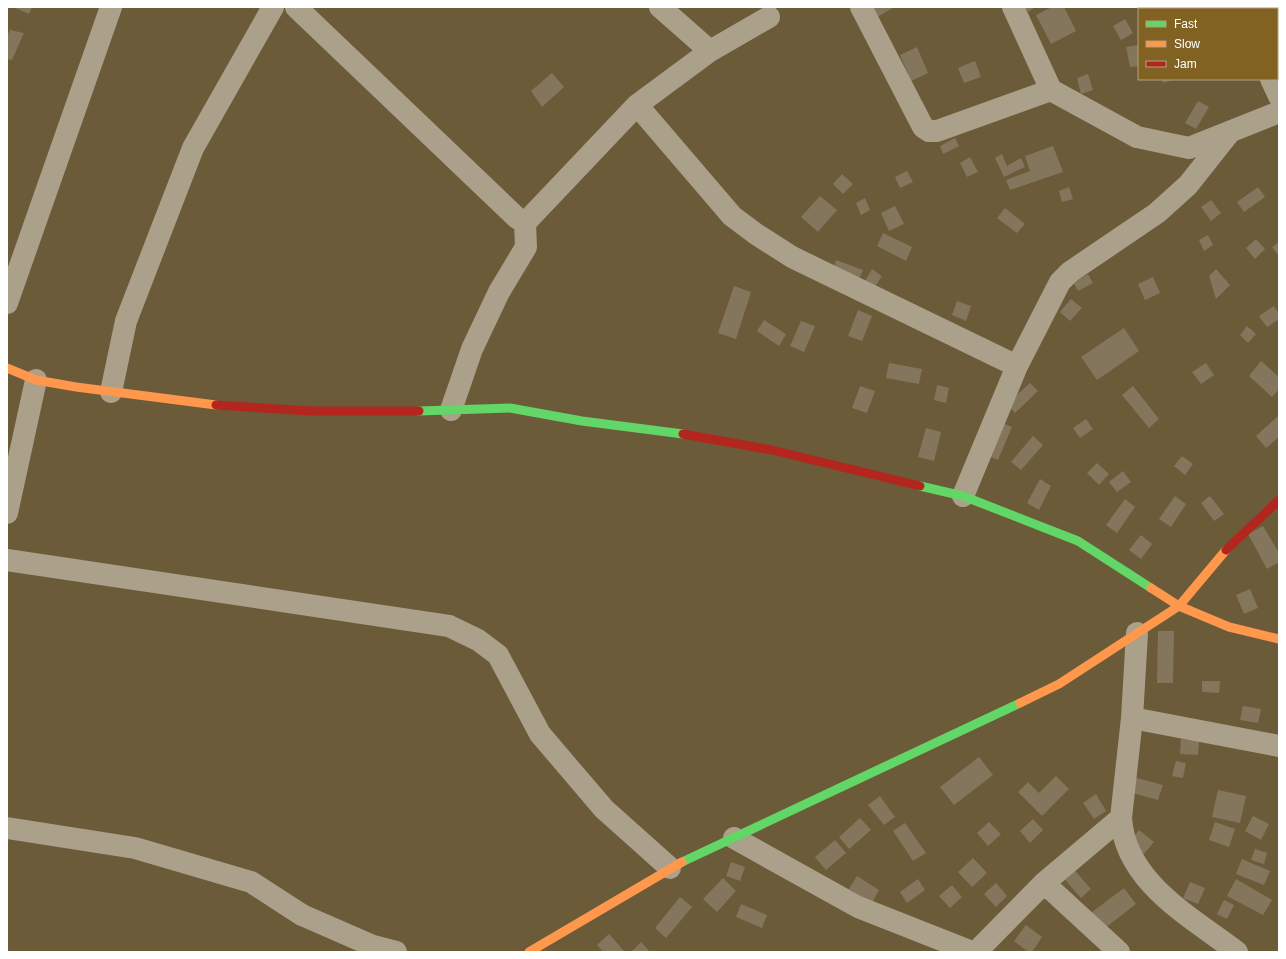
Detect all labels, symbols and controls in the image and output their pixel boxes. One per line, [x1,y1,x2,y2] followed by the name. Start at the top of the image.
[1138,8,1278,80] legend
[1174,17,1198,31] text: Fast
[1174,37,1200,51] text: Slow
[1174,57,1197,71] text: Jam

